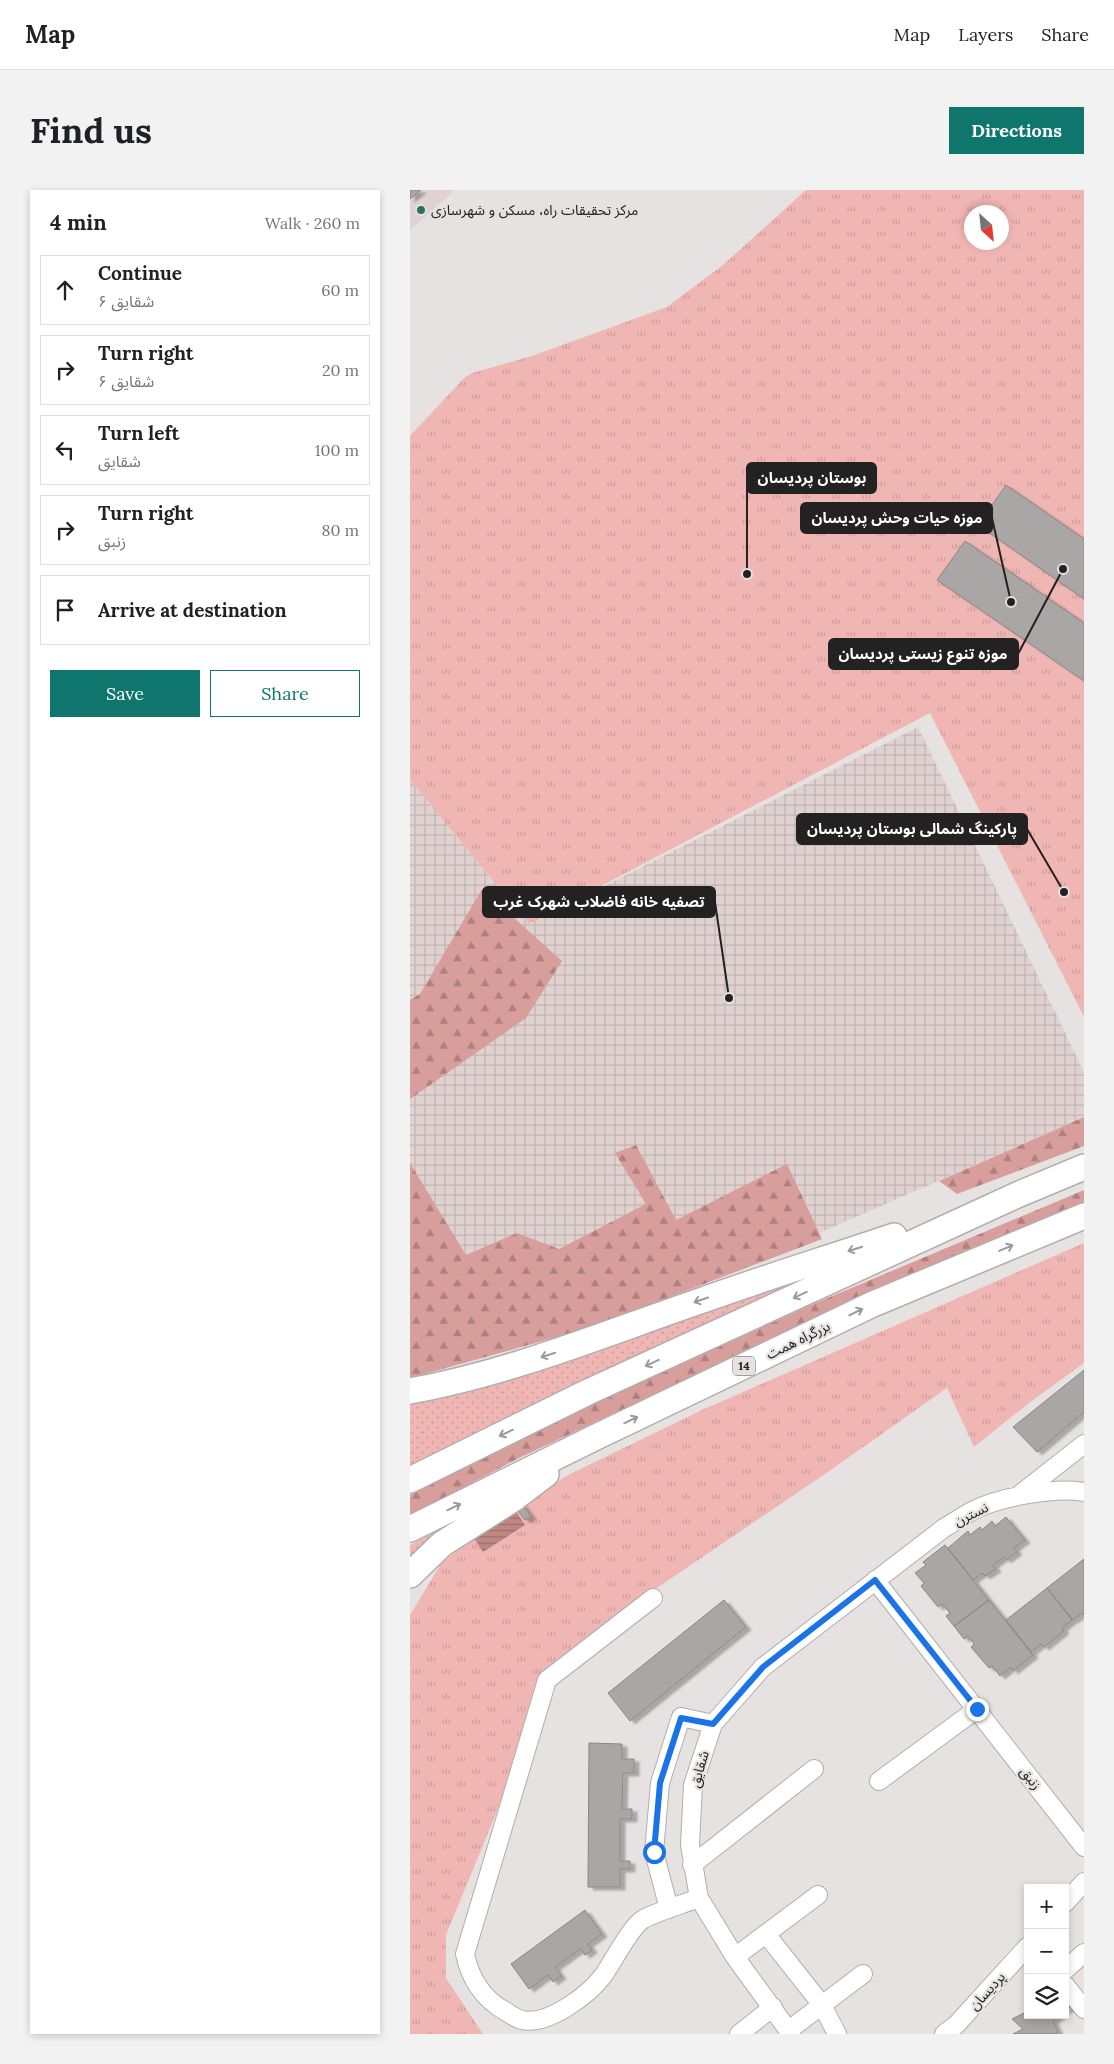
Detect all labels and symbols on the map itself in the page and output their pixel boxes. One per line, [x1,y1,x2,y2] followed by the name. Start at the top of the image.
[431,201,638,219] place label: مرکز تحقیقات راه، مسکن و شهرسازی
[415,204,427,216] marker: مرکز تحقیقات راه، مسکن و شهرسازی
[964,205,1009,250] north arrow
[747,463,876,493] callout: بوستان پردیسان
[758,468,866,488] text: بوستان پردیسان
[801,503,992,533] callout: موزه حیات وحش پردیسان
[811,508,983,528] text: موزه حیات وحش پردیسان
[829,639,1018,669] callout: موزه تنوع زیستی پردیسان
[838,644,1008,665] text: موزه تنوع زیستی پردیسان
[797,814,1027,844] callout: پارکینگ شمالی بوستان پردیسان
[807,819,1017,839] text: پارکینگ شمالی بوستان پردیسان
[483,887,715,917] callout: تصفیه خانه فاضلاب شهرک غرب
[493,892,705,911] text: تصفیه خانه فاضلاب شهرک غرب
[998,1243,1013,1253] one-way arrow
[848,1245,863,1254] one-way arrow
[793,1290,808,1300] one-way arrow
[693,1296,709,1305] one-way arrow
[848,1307,863,1316] one-way arrow
[763,1317,833,1363] street label: بزرگراه همت
[540,1351,556,1360] one-way arrow
[733,1356,755,1376] road number: 14
[645,1358,660,1368] one-way arrow
[623,1415,638,1424] one-way arrow
[499,1429,514,1438] one-way arrow
[951,1498,991,1530] street label: نسترن
[446,1502,461,1512] one-way arrow
[966,1698,989,1721] route end
[685,1748,714,1790] street label: شقایق
[1016,1763,1046,1794] street label: زنبق
[643,1841,666,1864] route start
[965,1968,1010,2015] street label: پردیسان

